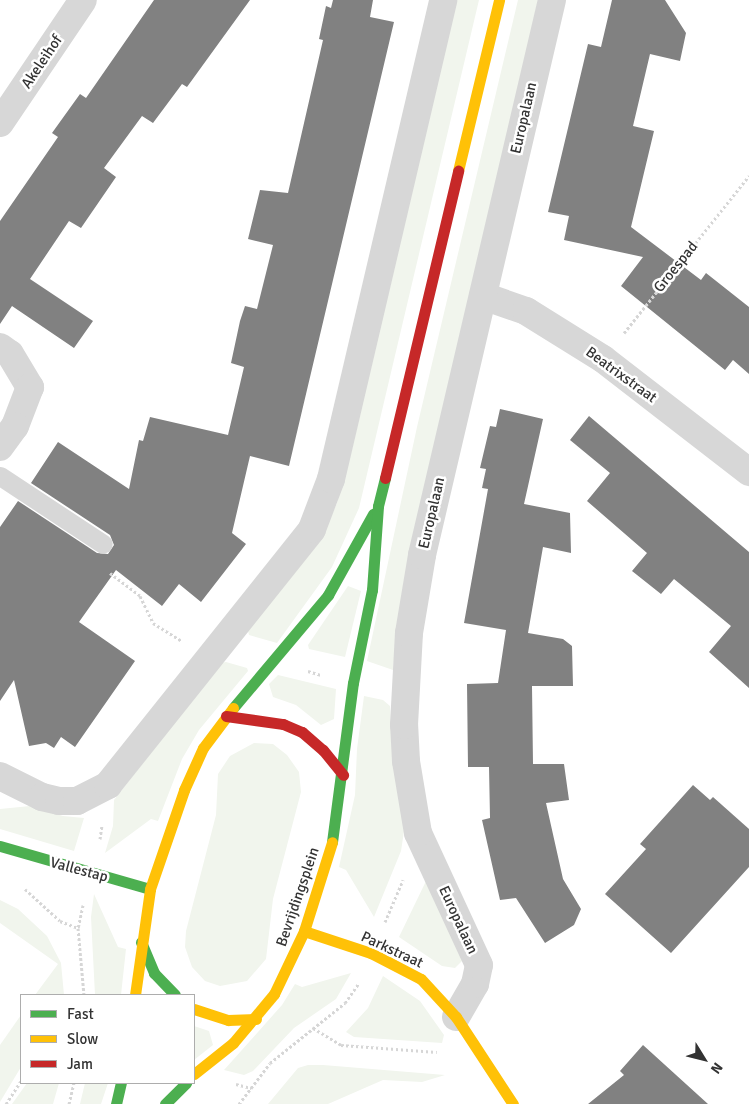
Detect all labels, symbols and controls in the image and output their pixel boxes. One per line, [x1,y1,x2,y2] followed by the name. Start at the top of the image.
[18,32,66,92] street label: Akeleihof
[507,80,541,156] street label: Europalaan
[650,238,702,296] street label: Groespad
[582,343,660,407] street label: Beatrixstraat
[415,475,449,551] street label: Europalaan
[273,845,323,949] street label: Bevrijdingsplein
[48,854,110,886] street label: Vallestap
[434,883,482,957] street label: Europalaan
[358,928,426,972] street label: Parkstraat
[20,994,195,1084] legend
[67,1005,94,1023] text: Fast
[67,1030,98,1048] text: Slow
[679,1034,729,1084] north arrow
[67,1055,93,1073] text: Jam
[707,1059,726,1077] text: N

